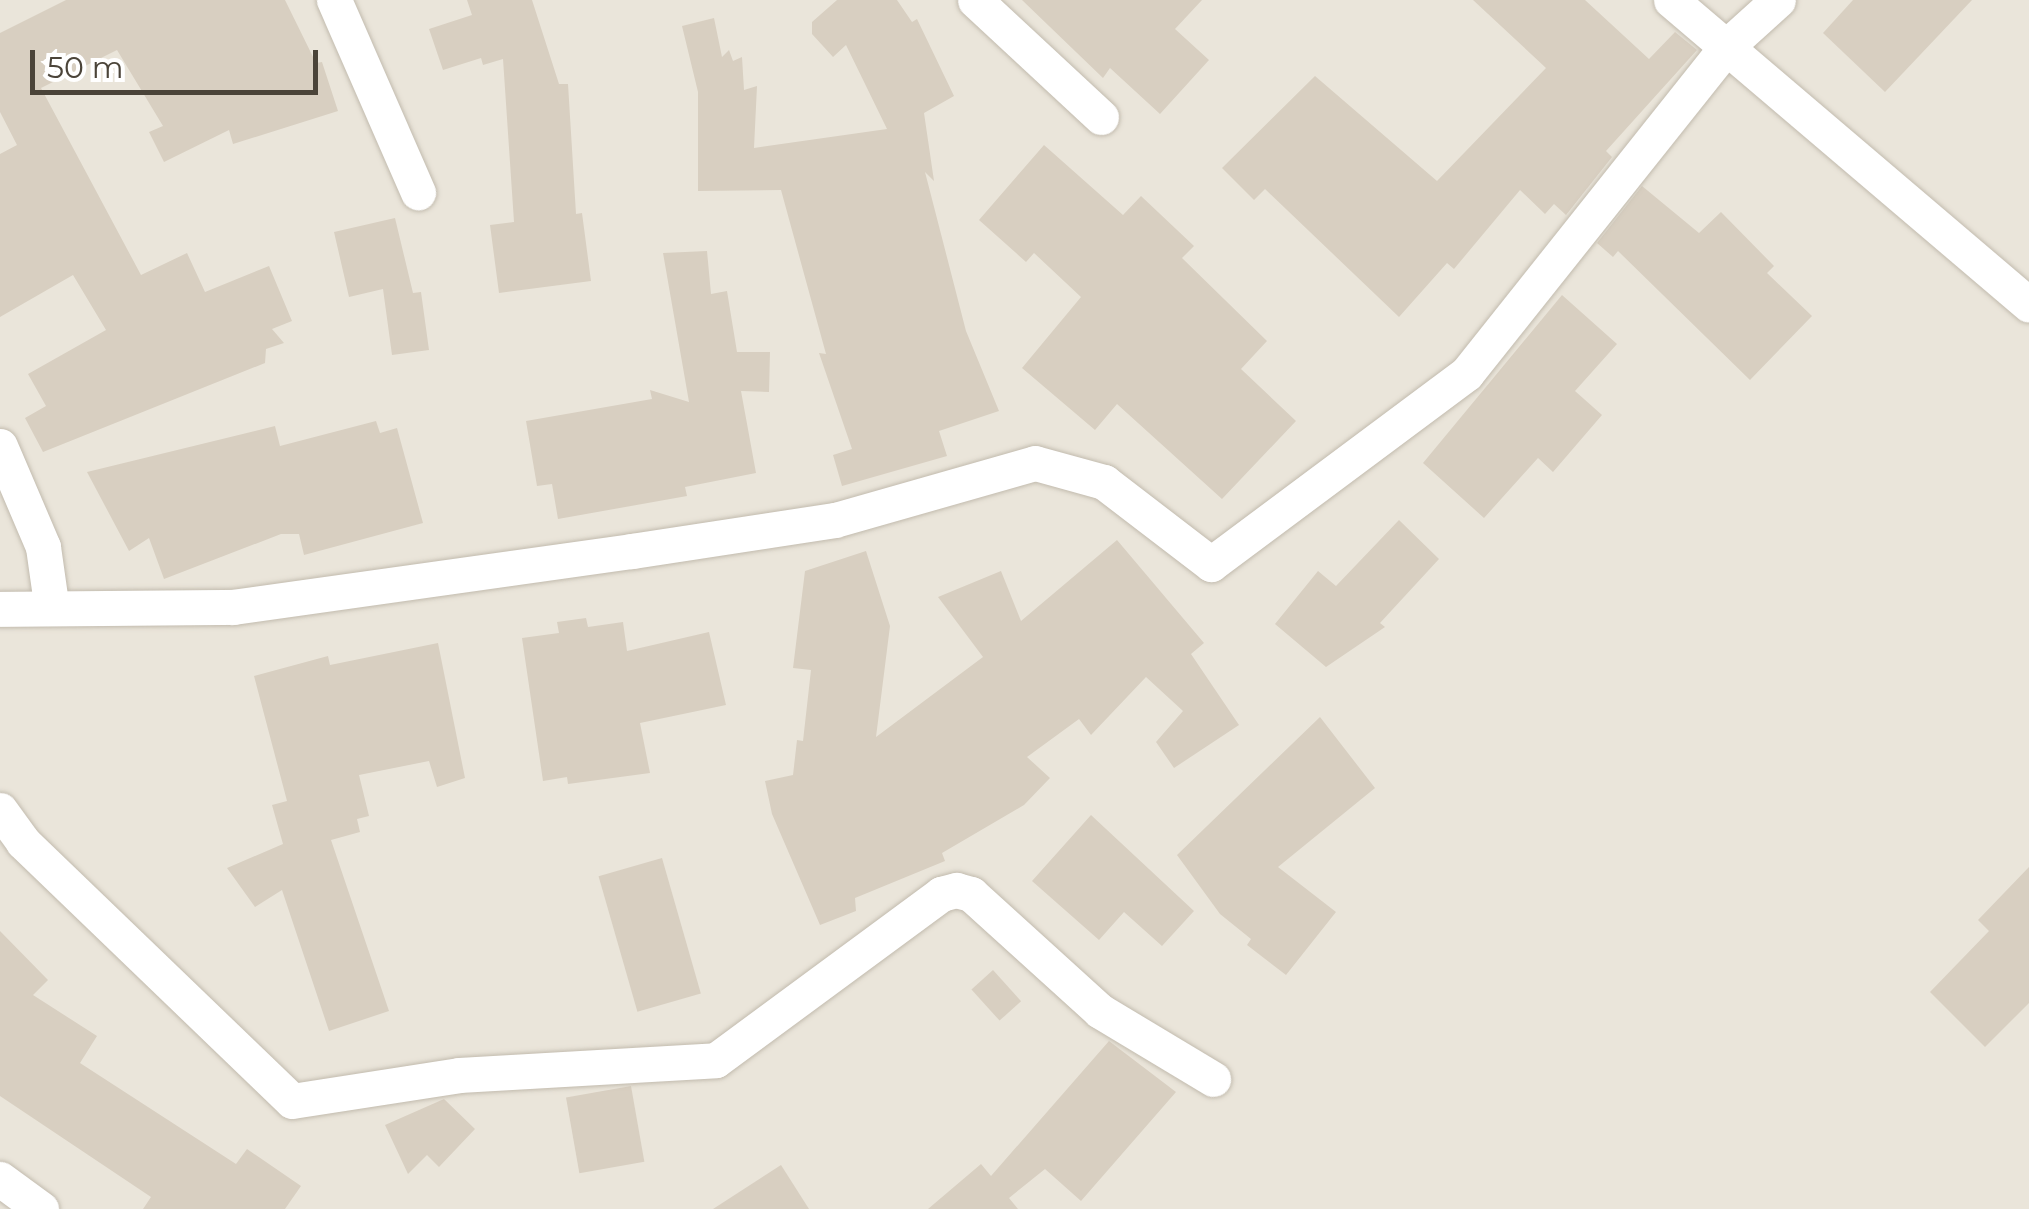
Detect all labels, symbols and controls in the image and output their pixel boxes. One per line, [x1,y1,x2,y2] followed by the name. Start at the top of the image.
[35,30,322,92] scale bar
[47,49,124,86] text: 50 m

